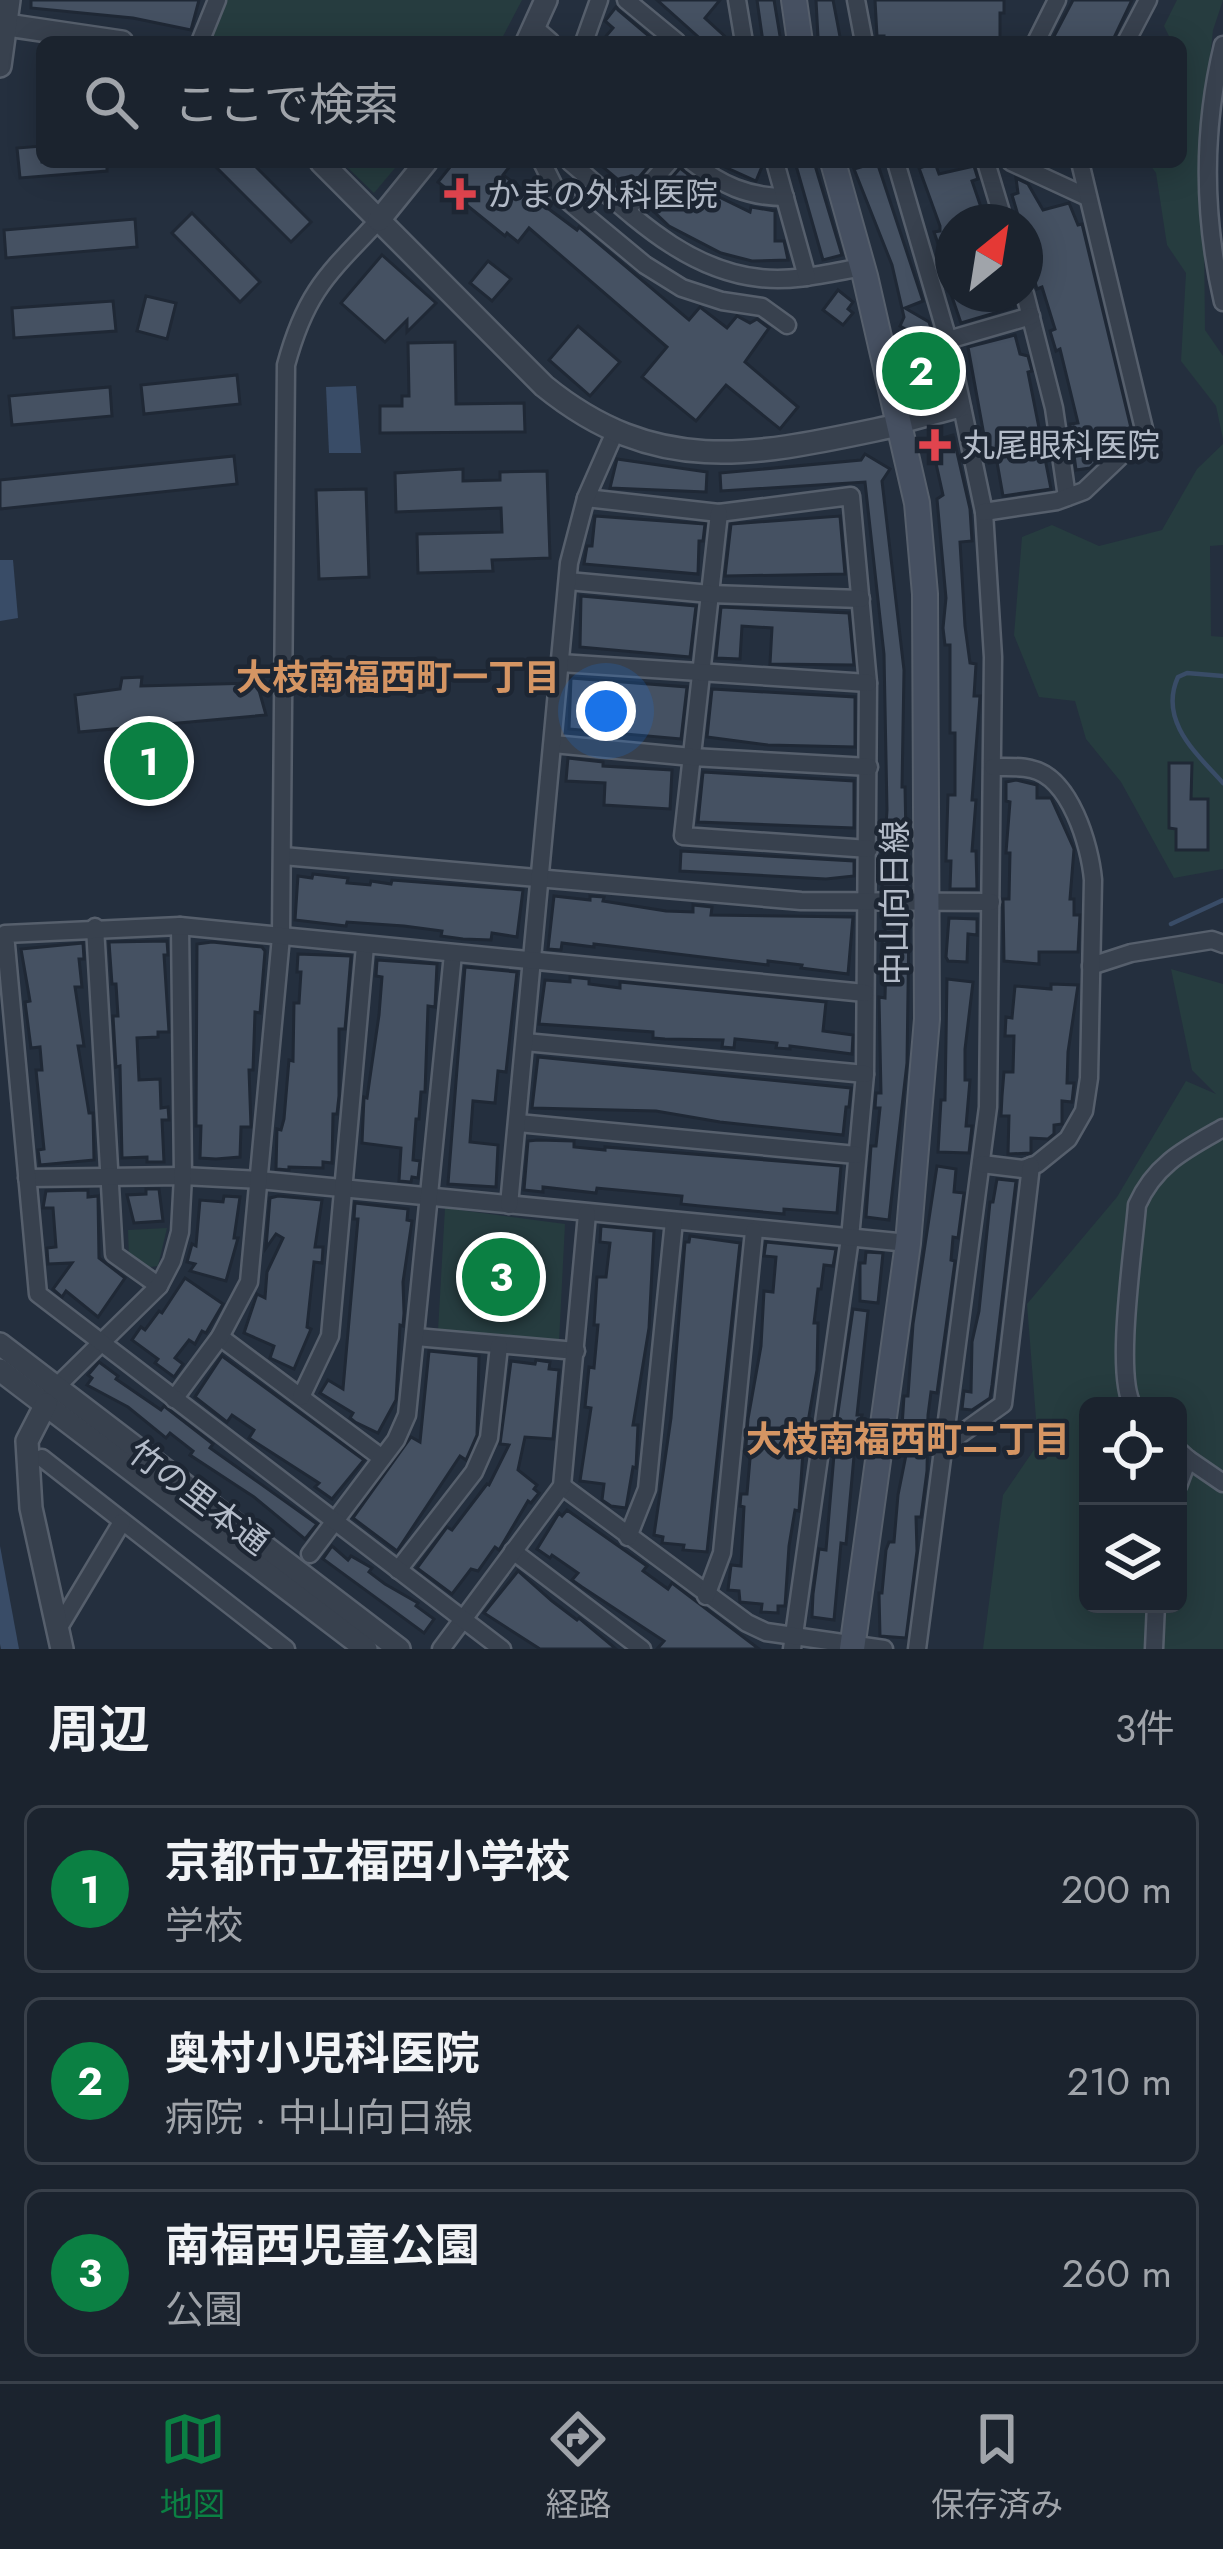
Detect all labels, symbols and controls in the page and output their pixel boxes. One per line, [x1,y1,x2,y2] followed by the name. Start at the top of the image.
[36,36,1187,168] search box
[78,69,144,135] icon: search
[174,72,399,137] text: ここで検索
[487,171,718,218] place label: かまの外科医院
[444,178,476,210] marker: かまの外科医院
[935,204,1043,312] north arrow
[882,326,960,416] pin: 2
[962,422,1160,469] place label: 丸尾眼科医院
[919,429,951,461] marker: 丸尾眼科医院
[236,651,560,703] district label: 大枝南福西町一丁目
[576,681,636,741] your location
[110,716,188,806] pin: 1
[871,821,918,986] street label: 中山向日線
[462,1232,540,1322] pin: 3
[1079,1397,1187,1613] map controls
[1079,1397,1187,1505] button: locate
[746,1413,1070,1465] district label: 大枝南福西町二丁目
[119,1429,279,1566] street label: 竹の里本通
[1079,1505,1187,1613] button: layers
[48,1692,150,1766] text: 周辺
[1115,1700,1175,1757] text: 3件
[165,1829,570,1894] text: 京都市立福西小学校
[80,1861,100,1918] text: 1
[1061,1861,1172,1918] text: 200 m
[165,1897,243,1954] text: 学校
[165,2021,480,2086] text: 奥村小児科医院
[77,2053,103,2110] text: 2
[1067,2053,1172,2110] text: 210 m
[165,2089,473,2146] text: 病院 · 中山向日線
[165,2213,480,2278] text: 南福西児童公園
[78,2245,102,2302] text: 3
[1062,2245,1172,2302] text: 260 m
[165,2281,243,2338] text: 公園
[160,2406,226,2528] tab: 地図
[545,2406,611,2528] tab: 経路
[931,2406,1063,2528] tab: 保存済み

